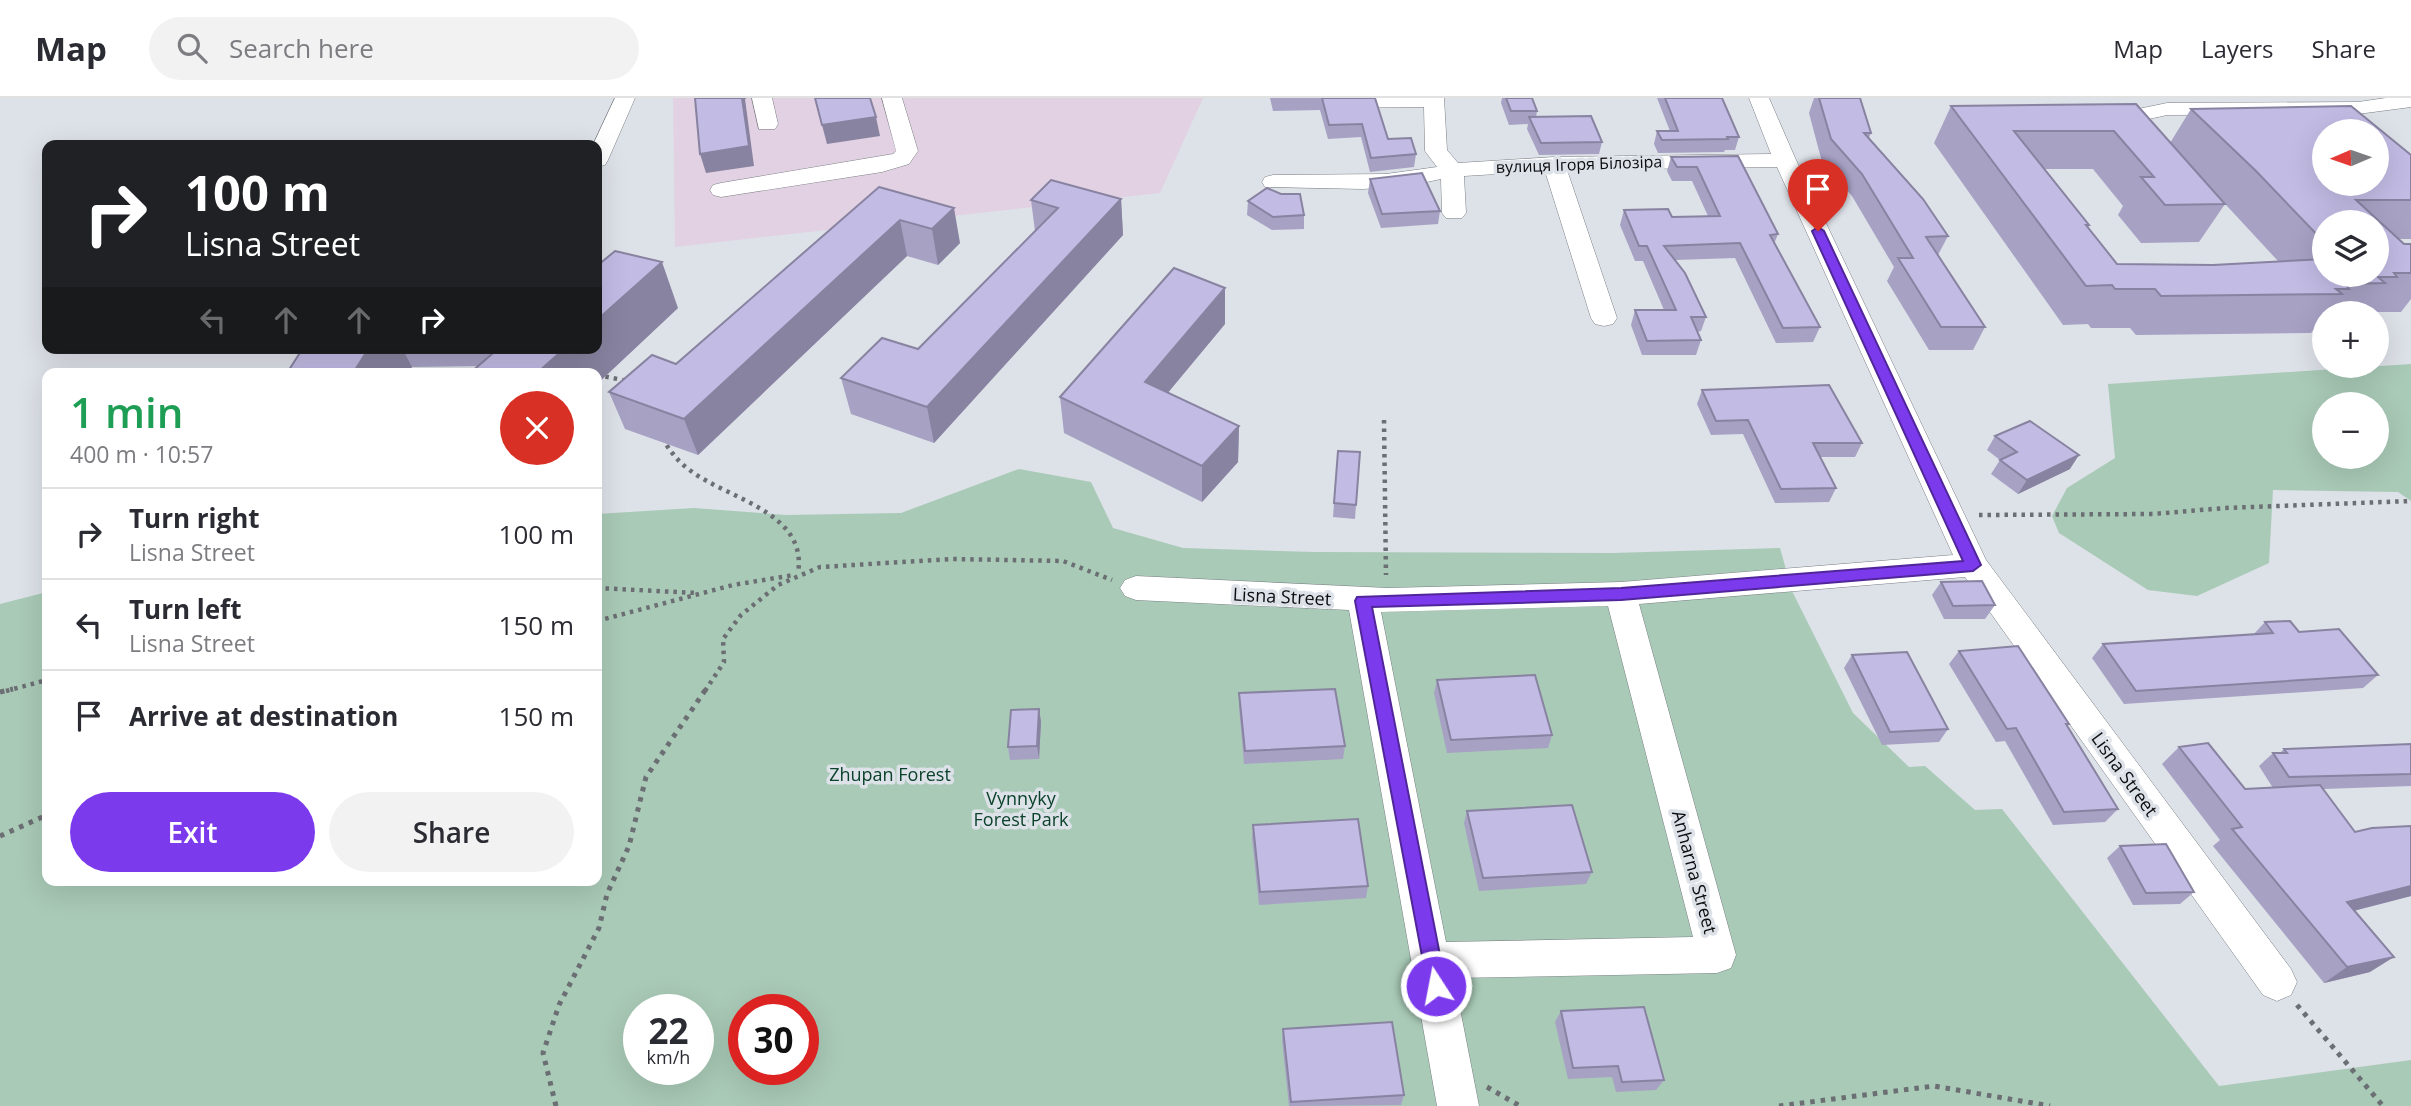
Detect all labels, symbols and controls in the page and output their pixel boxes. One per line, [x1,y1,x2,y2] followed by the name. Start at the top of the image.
[149,17,639,80] search box
[35,26,107,71] text: Map
[173,29,211,67] icon: search
[229,30,374,66] text: Search here
[2113,32,2163,65] text: Map
[2201,32,2274,65] text: Layers
[2312,32,2376,65] text: Share
[2312,119,2389,196] north arrow
[2312,119,2389,469] map controls
[1495,150,1663,178] street label: вулиця Ігоря Білозіра
[185,159,330,225] text: 100 m
[1788,159,1848,231] pin
[70,168,161,259] icon: right
[1799,170,1837,208] icon: arrive
[2312,210,2389,287] button: layers
[185,222,360,265] text: Lisna Street
[194,301,232,339] icon: left
[267,301,305,339] icon: ahead
[340,301,378,339] icon: ahead
[413,301,451,339] icon: right
[2312,301,2389,378] button: +
[70,383,183,440] text: 1 min
[500,391,574,465] button: close
[2312,392,2389,469] button: −
[70,438,213,470] text: 400 m · 10:57
[129,500,260,536] text: Turn right
[70,515,108,553] icon: right
[499,516,574,552] text: 100 m
[129,536,255,568] text: Lisna Street
[1232,581,1332,611] street label: Lisna Street
[129,591,241,627] text: Turn left
[70,606,108,644] icon: left
[499,607,574,643] text: 150 m
[129,627,255,659] text: Lisna Street
[70,697,108,735] icon: arrive
[129,698,398,734] text: Arrive at destination
[499,698,574,734] text: 150 m
[2086,727,2164,821] street label: Lisna Street
[829,762,951,786] park label: Zhupan Forest
[974,786,1069,831] park label: Vynnyky Forest Park
[70,792,315,872] button: Exit
[329,792,574,872] button: Share
[1667,808,1723,936] street label: Anharna Street
[1399,949,1473,1023] position arrow
[728,994,819,1085] speed limit sign: 30
[648,1007,689,1054] text: 22
[647,1045,690,1069] text: km/h

